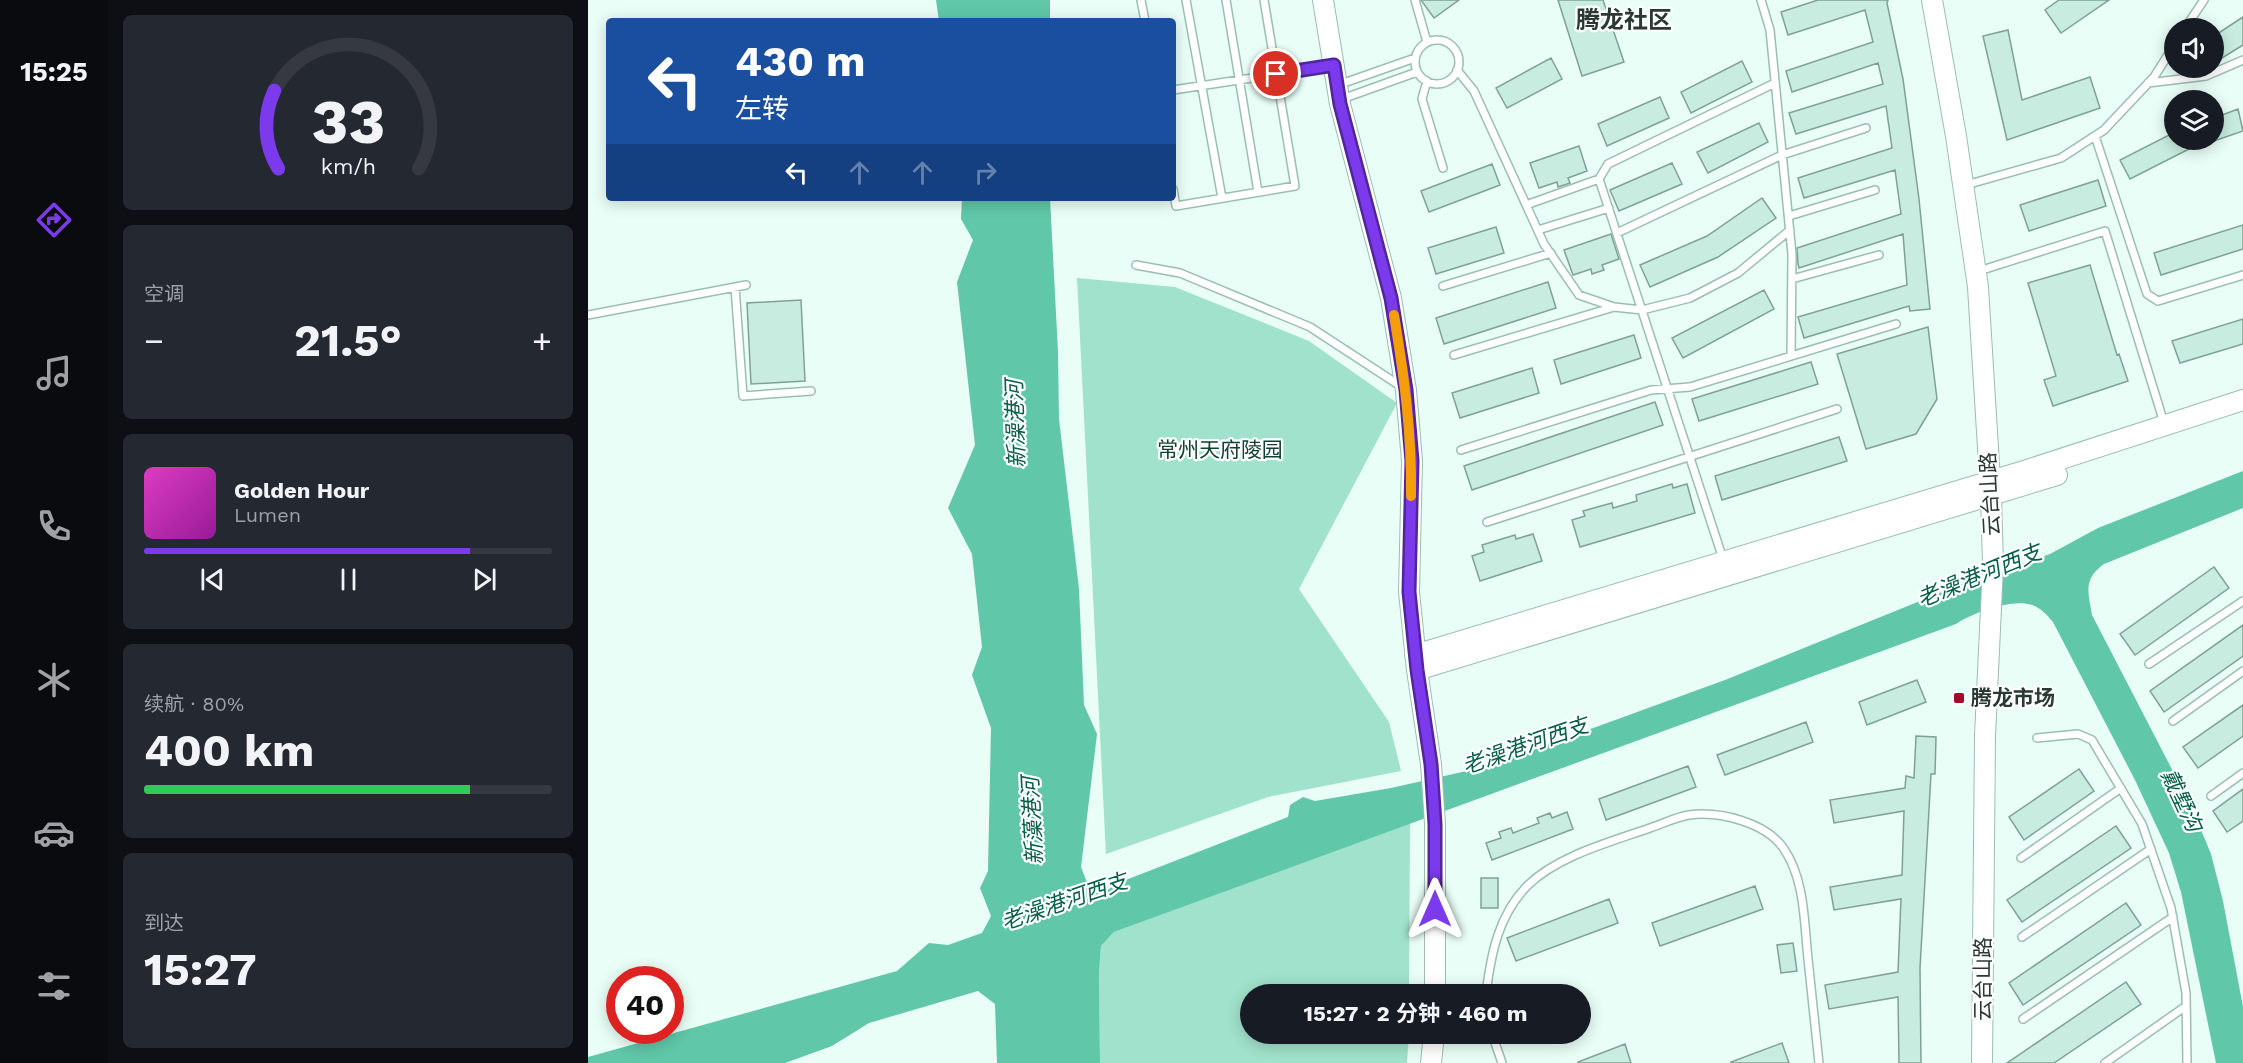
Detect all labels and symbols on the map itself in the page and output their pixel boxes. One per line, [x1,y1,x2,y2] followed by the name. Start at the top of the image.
[1576,6,1672,34] district label: 腾龙社区
[1250,48,1301,99] pin
[1001,376,1030,468] water label: 新澡港河
[1157,437,1283,462] park label: 常州天府陵园
[1975,451,2004,537] street label: 云台山路
[1913,538,2048,612] water label: 老澡港河西支
[1971,685,2055,710] place label: 腾龙市场
[1952,691,1966,705] marker: 腾龙市场
[1459,711,1594,779] water label: 老澡港河西支
[2156,765,2208,837] water label: 戴墅沟
[1018,772,1047,866] water label: 新藻港河
[998,867,1133,935] water label: 老澡港河西支
[1403,877,1467,941] position arrow
[1970,937,1995,1021] street label: 云台山路
[606,966,684,1044] speed limit sign: 40

